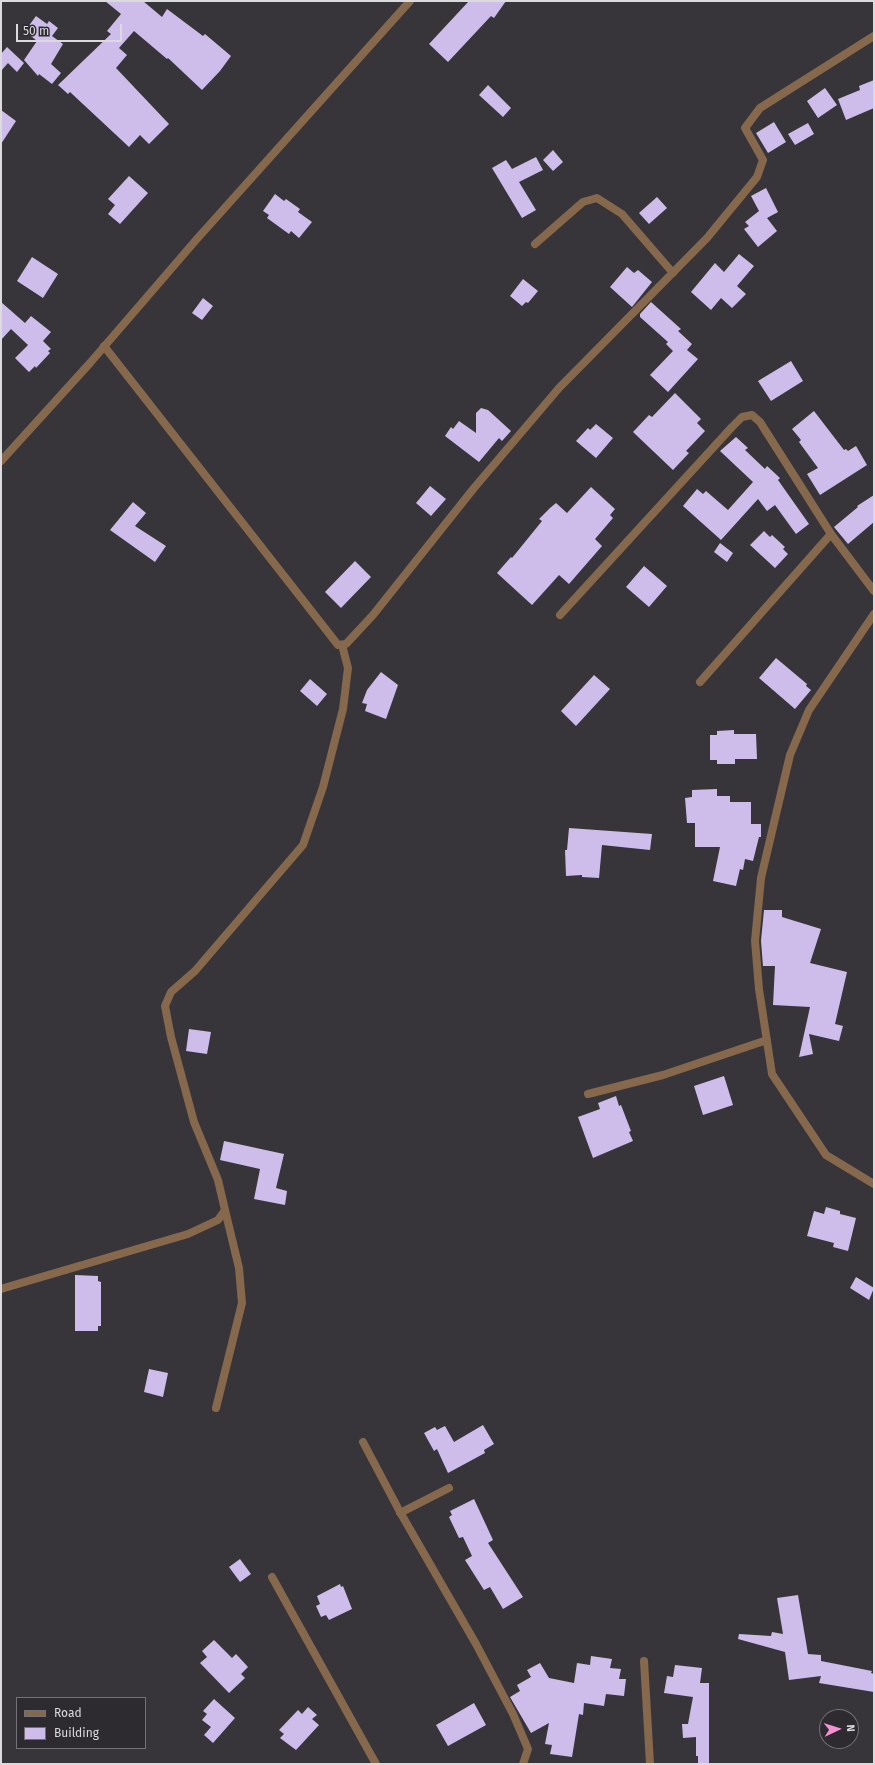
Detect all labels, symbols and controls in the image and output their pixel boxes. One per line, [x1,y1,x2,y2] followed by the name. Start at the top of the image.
[18,16,124,42] scale bar
[23,24,49,38] text: 50 m
[16,1697,146,1749] legend
[54,1706,82,1720] text: Road
[819,1709,859,1749] north arrow
[844,1724,857,1732] text: N
[54,1726,99,1740] text: Building

